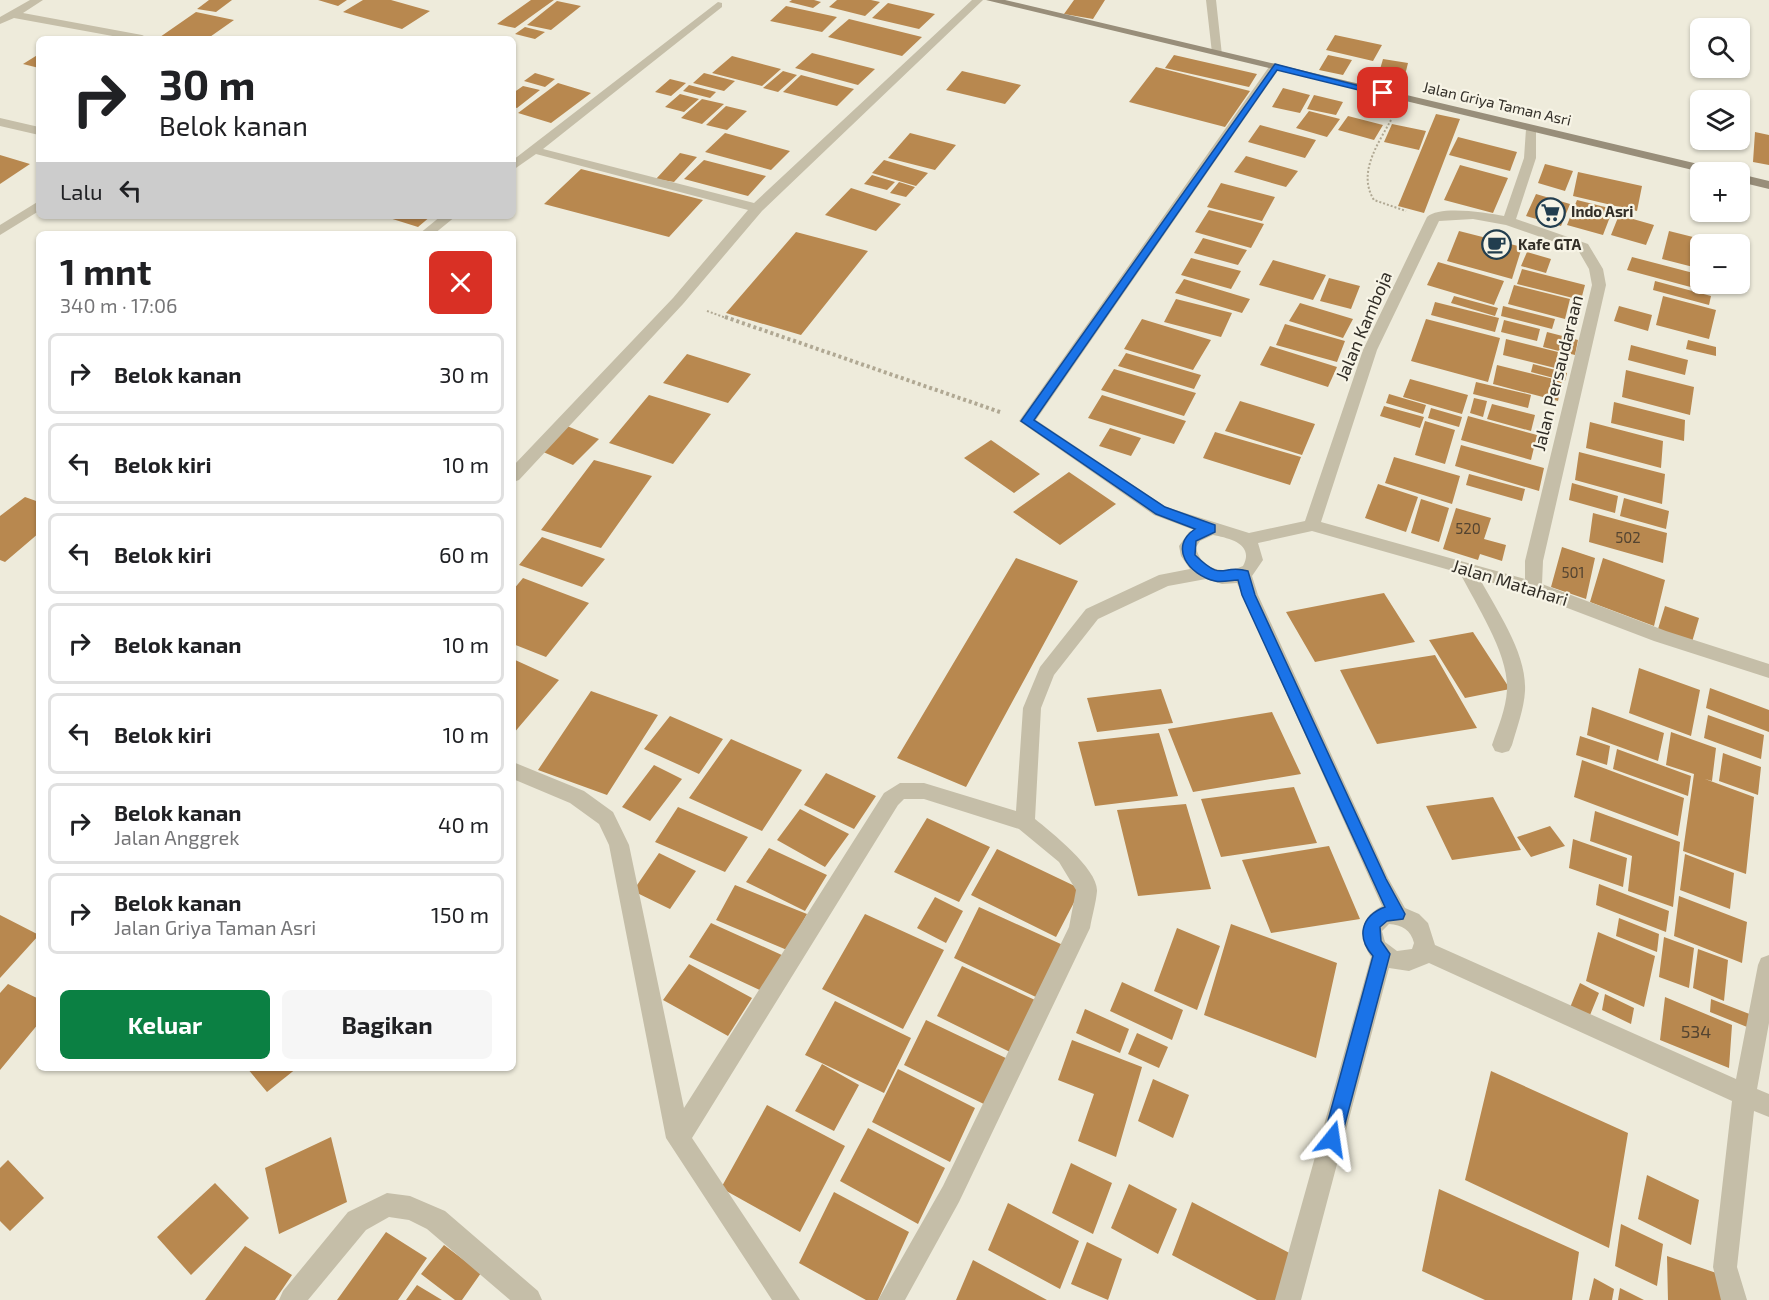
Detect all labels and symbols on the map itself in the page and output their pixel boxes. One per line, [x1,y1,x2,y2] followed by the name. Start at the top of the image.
[1357,67,1408,118] pin
[1421,77,1573,129] street label: Jalan Griya Taman Asri
[1534,196,1566,228] supermarket icon: Indo Asri
[1571,202,1633,220] place label: Indo Asri
[1481,229,1513,261] cafe icon: Kafe GTA
[1518,235,1581,253] place label: Kafe GTA
[1330,268,1396,384] street label: Jalan Kamboja
[1527,292,1587,453] street label: Jalan Persaudaraan
[1455,519,1481,537] house number: 520
[1615,528,1641,546] house number: 502
[1450,554,1571,610] street label: Jalan Matahari
[1561,563,1585,581] house number: 501
[1681,1020,1711,1042] house number: 534
[1300,1107,1364,1171] position arrow

